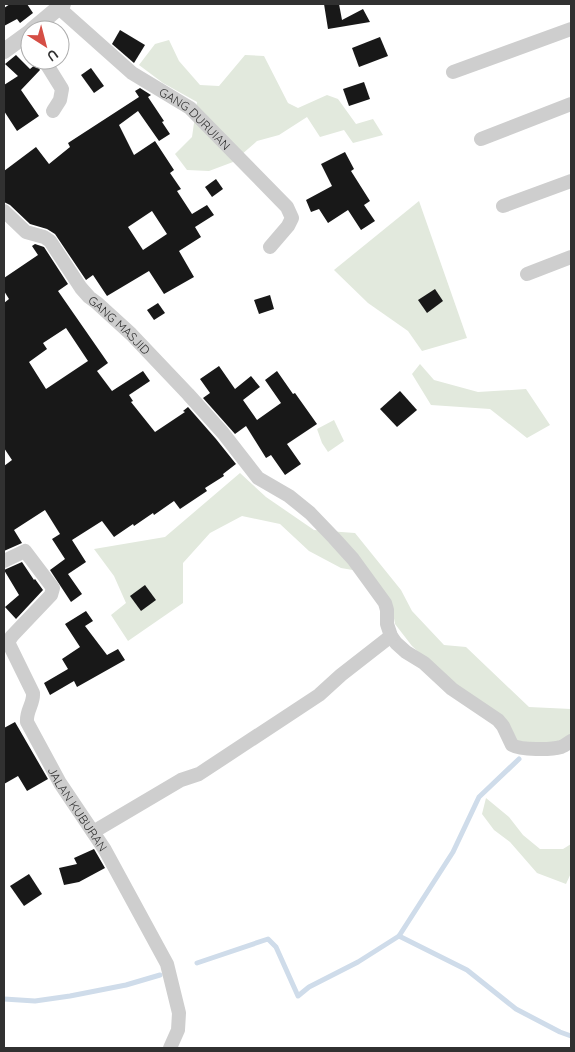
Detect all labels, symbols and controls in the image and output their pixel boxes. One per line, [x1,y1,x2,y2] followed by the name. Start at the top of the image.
[20,20,70,70] north arrow
[43,45,62,66] text: U
[157,84,234,153] street label: GANG DURUIAN
[86,292,154,358] street label: GANG MASJID
[45,764,111,854] street label: JALAN KUBURAN

